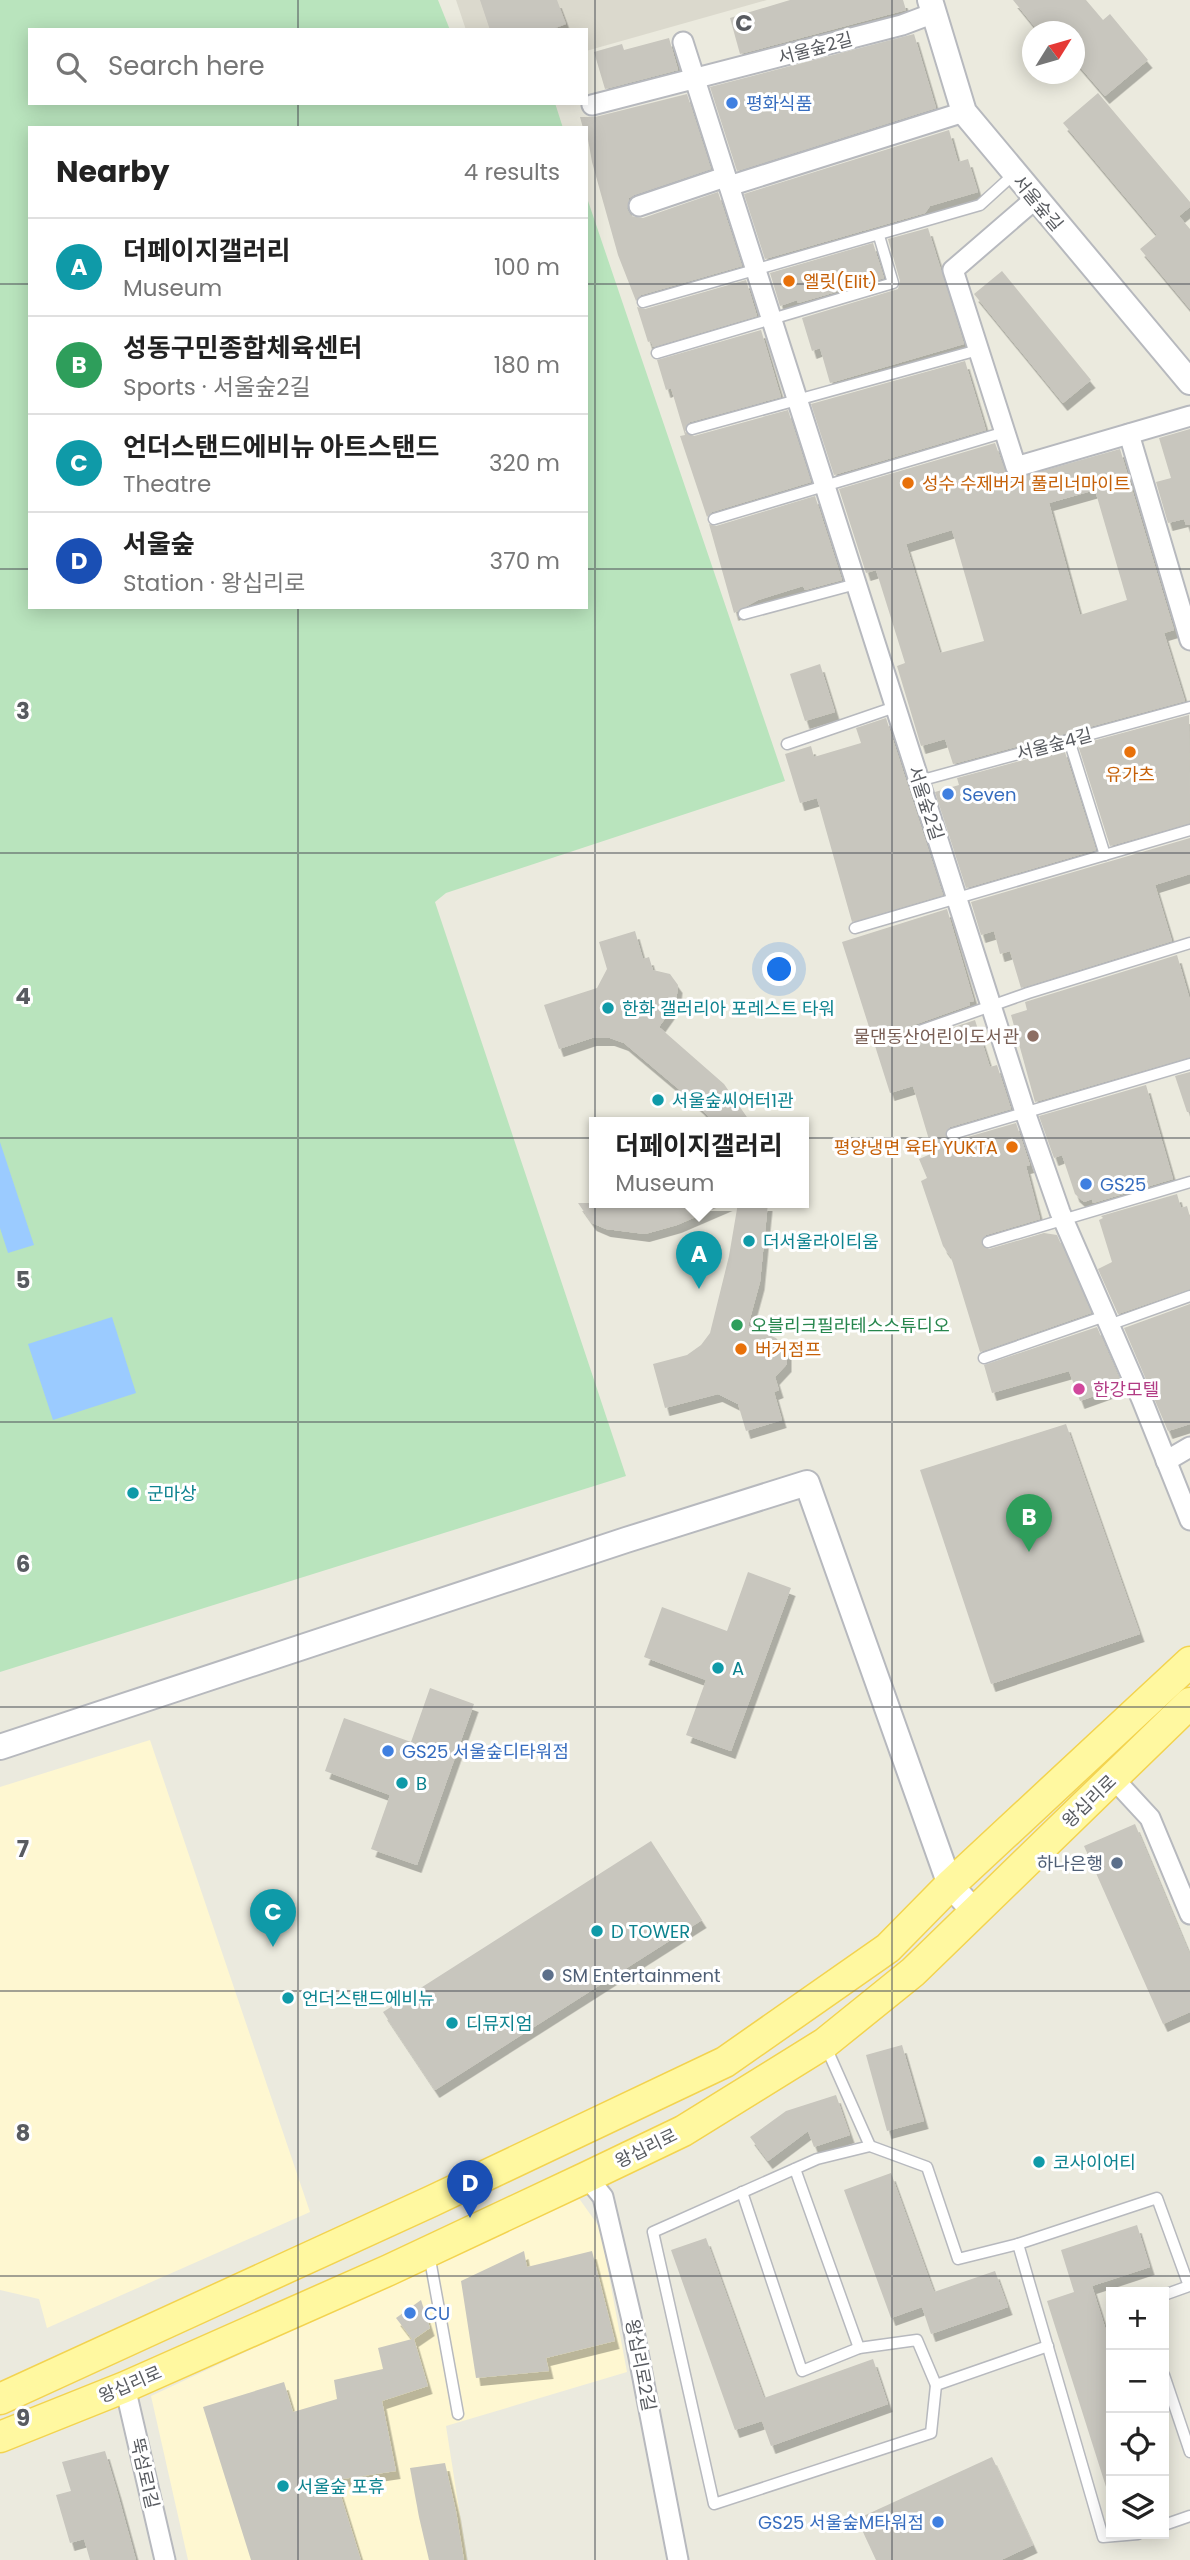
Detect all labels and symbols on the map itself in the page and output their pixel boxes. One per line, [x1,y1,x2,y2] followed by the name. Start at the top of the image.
[735,7,753,39] text: C
[1022,21,1085,84] north arrow
[775,26,855,70] street label: 서울숲2길
[746,91,812,116] place label: 평화식품
[724,95,740,111] marker: 평화식품
[1007,170,1069,236] street label: 서울숲길
[803,269,877,294] place label: 엘릿(Elit)
[781,273,797,289] marker: 엘릿(Elit)
[922,471,1130,496] place label: 성수 수제버거 풀리너마이트
[900,475,916,491] marker: 성수 수제버거 풀리너마이트
[16,695,30,727] text: 3
[1013,722,1095,766] street label: 서울숲4길
[1122,744,1138,760] marker: 유가츠
[1105,762,1155,787] place label: 유가츠
[902,763,950,843] street label: 서울숲2길
[962,782,1017,807] place label: Seven
[940,786,956,802] marker: Seven
[762,952,796,986] your location
[15,980,31,1012] text: 4
[622,996,835,1021] place label: 한화 갤러리아 포레스트 타워
[600,1000,616,1016] marker: 한화 갤러리아 포레스트 타워
[853,1024,1019,1049] place label: 물댄동산어린이도서관
[1025,1028,1041,1044] marker: 물댄동산어린이도서관
[672,1088,794,1113] place label: 서울숲씨어터1관
[650,1092,666,1108] marker: 서울숲씨어터1관
[834,1135,998,1160] place label: 평양냉면 육타 YUKTA
[1004,1139,1020,1155] marker: 평양냉면 육타 YUKTA
[1100,1172,1146,1197] place label: GS25
[1078,1176,1094,1192] marker: GS25
[763,1229,879,1254] place label: 더서울라이티움
[676,1231,722,1289] pin: A
[741,1233,757,1249] marker: 더서울라이티움
[16,1264,30,1296] text: 5
[751,1313,950,1338] place label: 오블리크필라테스스튜디오
[729,1317,745,1333] marker: 오블리크필라테스스튜디오
[755,1337,821,1362] place label: 버거점프
[733,1341,749,1357] marker: 버거점프
[1093,1377,1159,1402] place label: 한강모텔
[1071,1381,1087,1397] marker: 한강모텔
[147,1481,197,1506] place label: 군마상
[125,1485,141,1501] marker: 군마상
[1006,1494,1052,1552] pin: B
[16,1548,30,1580] text: 6
[732,1656,744,1681] place label: A
[710,1660,726,1676] marker: A
[402,1739,569,1764] place label: GS25 서울숲디타워점
[380,1743,396,1759] marker: GS25 서울숲디타워점
[1056,1769,1122,1833] street label: 왕십리로
[416,1771,427,1796] place label: B
[394,1775,410,1791] marker: B
[17,1833,29,1865] text: 7
[1037,1851,1103,1876] place label: 하나은행
[1109,1855,1125,1871] marker: 하나은행
[250,1889,296,1947] pin: C
[611,1919,690,1944] place label: D TOWER
[589,1923,605,1939] marker: D TOWER
[562,1963,721,1988] place label: SM Entertainment
[540,1967,556,1983] marker: SM Entertainment
[302,1986,434,2011] place label: 언더스탠드에비뉴
[280,1990,296,2006] marker: 언더스탠드에비뉴
[466,2011,532,2036] place label: 디뮤지엄
[444,2015,460,2031] marker: 디뮤지엄
[16,2117,30,2149] text: 8
[611,2122,681,2174] street label: 왕십리로
[1053,2150,1136,2175] place label: 코사이어티
[1031,2154,1047,2170] marker: 코사이어티
[447,2160,493,2218] pin: D
[424,2301,450,2326] place label: CU
[402,2305,418,2321] marker: CU
[620,2317,662,2413] street label: 왕십리로2길
[95,2360,165,2408] street label: 왕십리로
[16,2402,30,2434] text: 9
[125,2435,165,2511] street label: 뚝섬로1길
[297,2474,385,2499] place label: 서울숲 포휴
[275,2478,291,2494] marker: 서울숲 포휴
[758,2510,924,2535] place label: GS25 서울숲M타워점
[930,2514,946,2530] marker: GS25 서울숲M타워점

